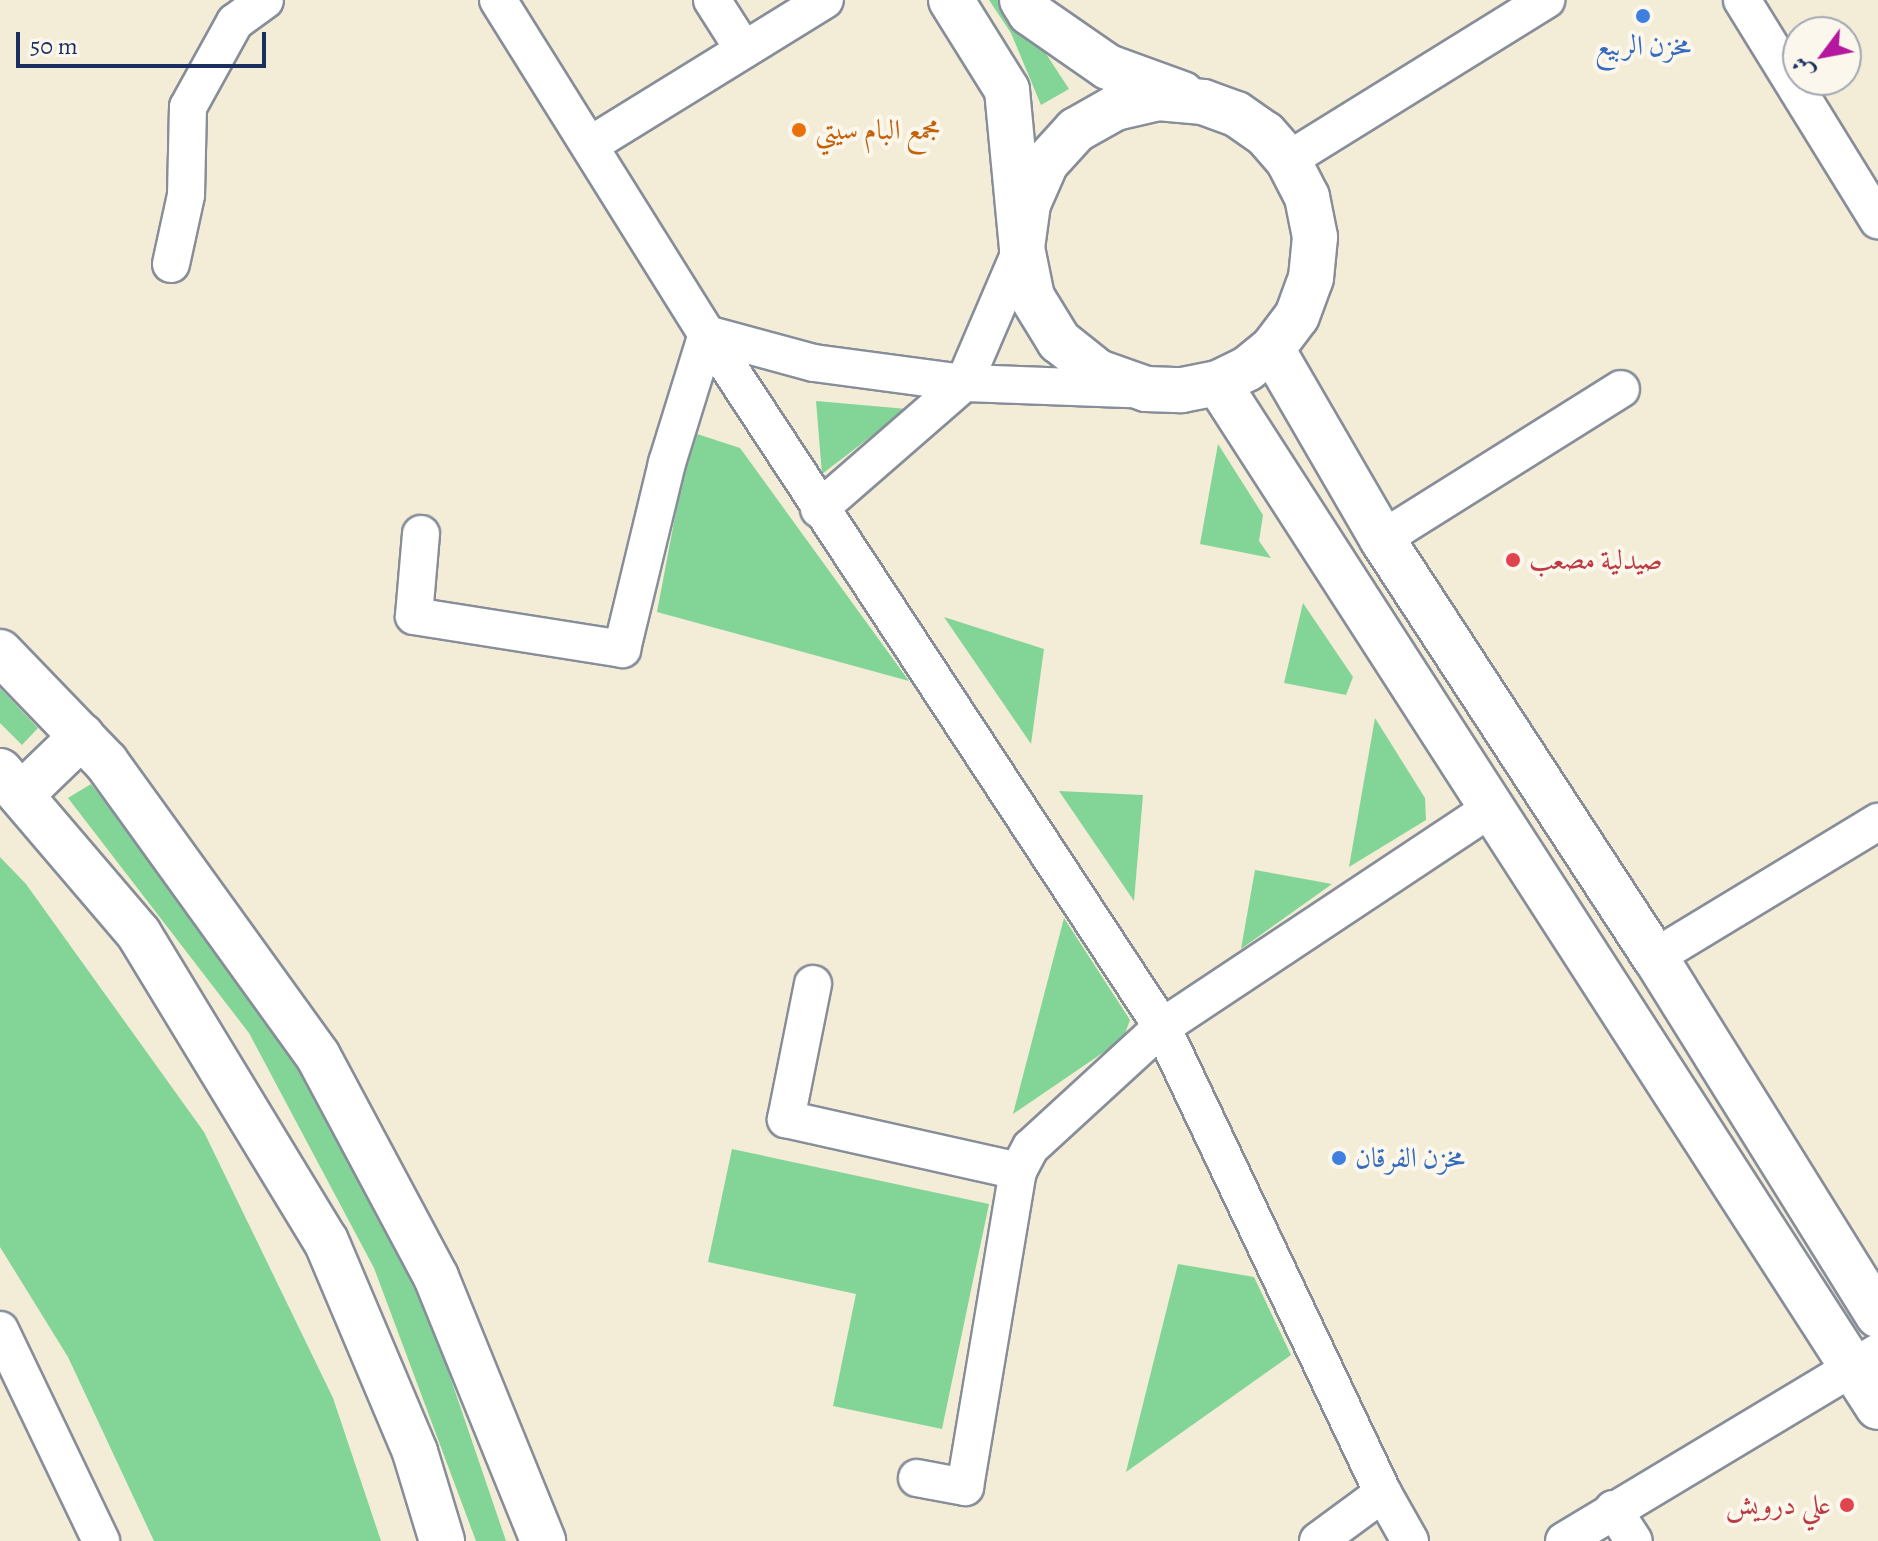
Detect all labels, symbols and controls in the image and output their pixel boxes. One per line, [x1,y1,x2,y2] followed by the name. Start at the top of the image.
[1634,7,1652,25] marker: مخزن الربيع
[20,16,270,66] scale bar
[1782,16,1862,96] north arrow
[1595,29,1691,63] place label: مخزن الربيع
[30,30,78,62] text: 50 m
[1785,50,1822,85] text: ش
[815,113,940,147] place label: مجمع البام سيتي
[790,121,808,139] marker: مجمع البام سيتي
[1529,543,1663,577] place label: صيدلية مصعب
[1504,551,1522,569] marker: صيدلية مصعب
[1355,1141,1465,1175] place label: مخزن الفرقان
[1330,1149,1348,1167] marker: مخزن الفرقان
[1726,1488,1831,1522] place label: علي درويش
[1838,1496,1856,1514] marker: علي درويش

